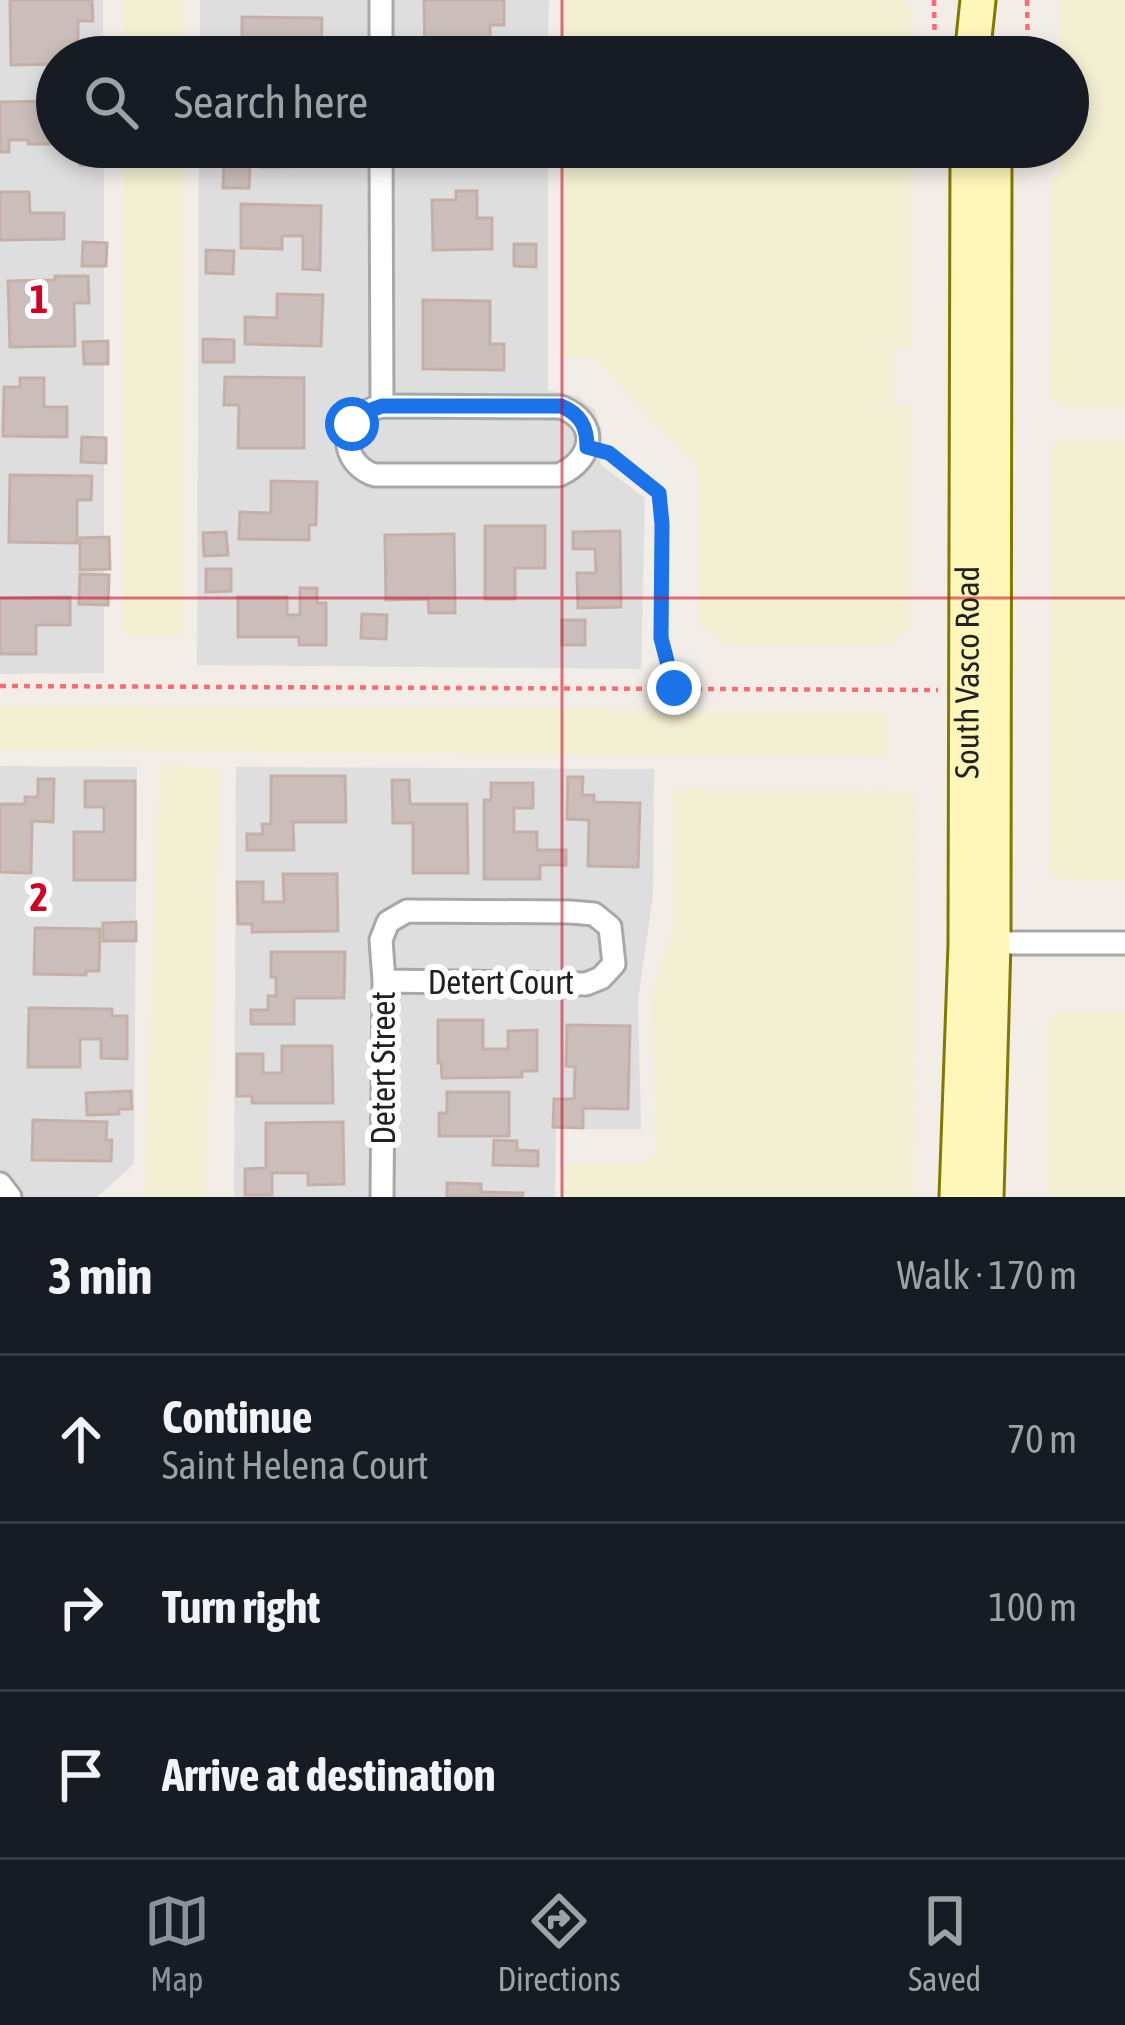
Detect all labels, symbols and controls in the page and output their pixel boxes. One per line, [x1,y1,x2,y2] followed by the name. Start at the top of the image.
[36,36,1089,168] search box
[78,69,144,135] icon: search
[174,76,368,128] text: Search here
[30,277,48,321] text: 1
[325,397,379,451] route start
[947,566,986,779] street label: South Vasco Road
[647,661,701,715] route end
[30,875,48,919] text: 2
[428,963,574,1001] street label: Detert Court
[364,991,402,1145] street label: Detert Street
[48,1246,152,1305] text: 3 min
[897,1253,1077,1297] text: Walk · 170 m
[162,1391,313,1443] text: Continue
[48,1406,114,1472] icon: ahead
[1007,1417,1077,1461] text: 70 m
[162,1443,428,1487] text: Saint Helena Court
[48,1574,114,1640] icon: right
[162,1581,320,1633] text: Turn right
[989,1585,1077,1629] text: 100 m
[48,1742,114,1808] icon: arrive
[162,1749,496,1801] text: Arrive at destination
[144,1888,210,1998] tab: Map
[497,1888,621,1998] tab: Directions
[908,1888,981,1998] tab: Saved

